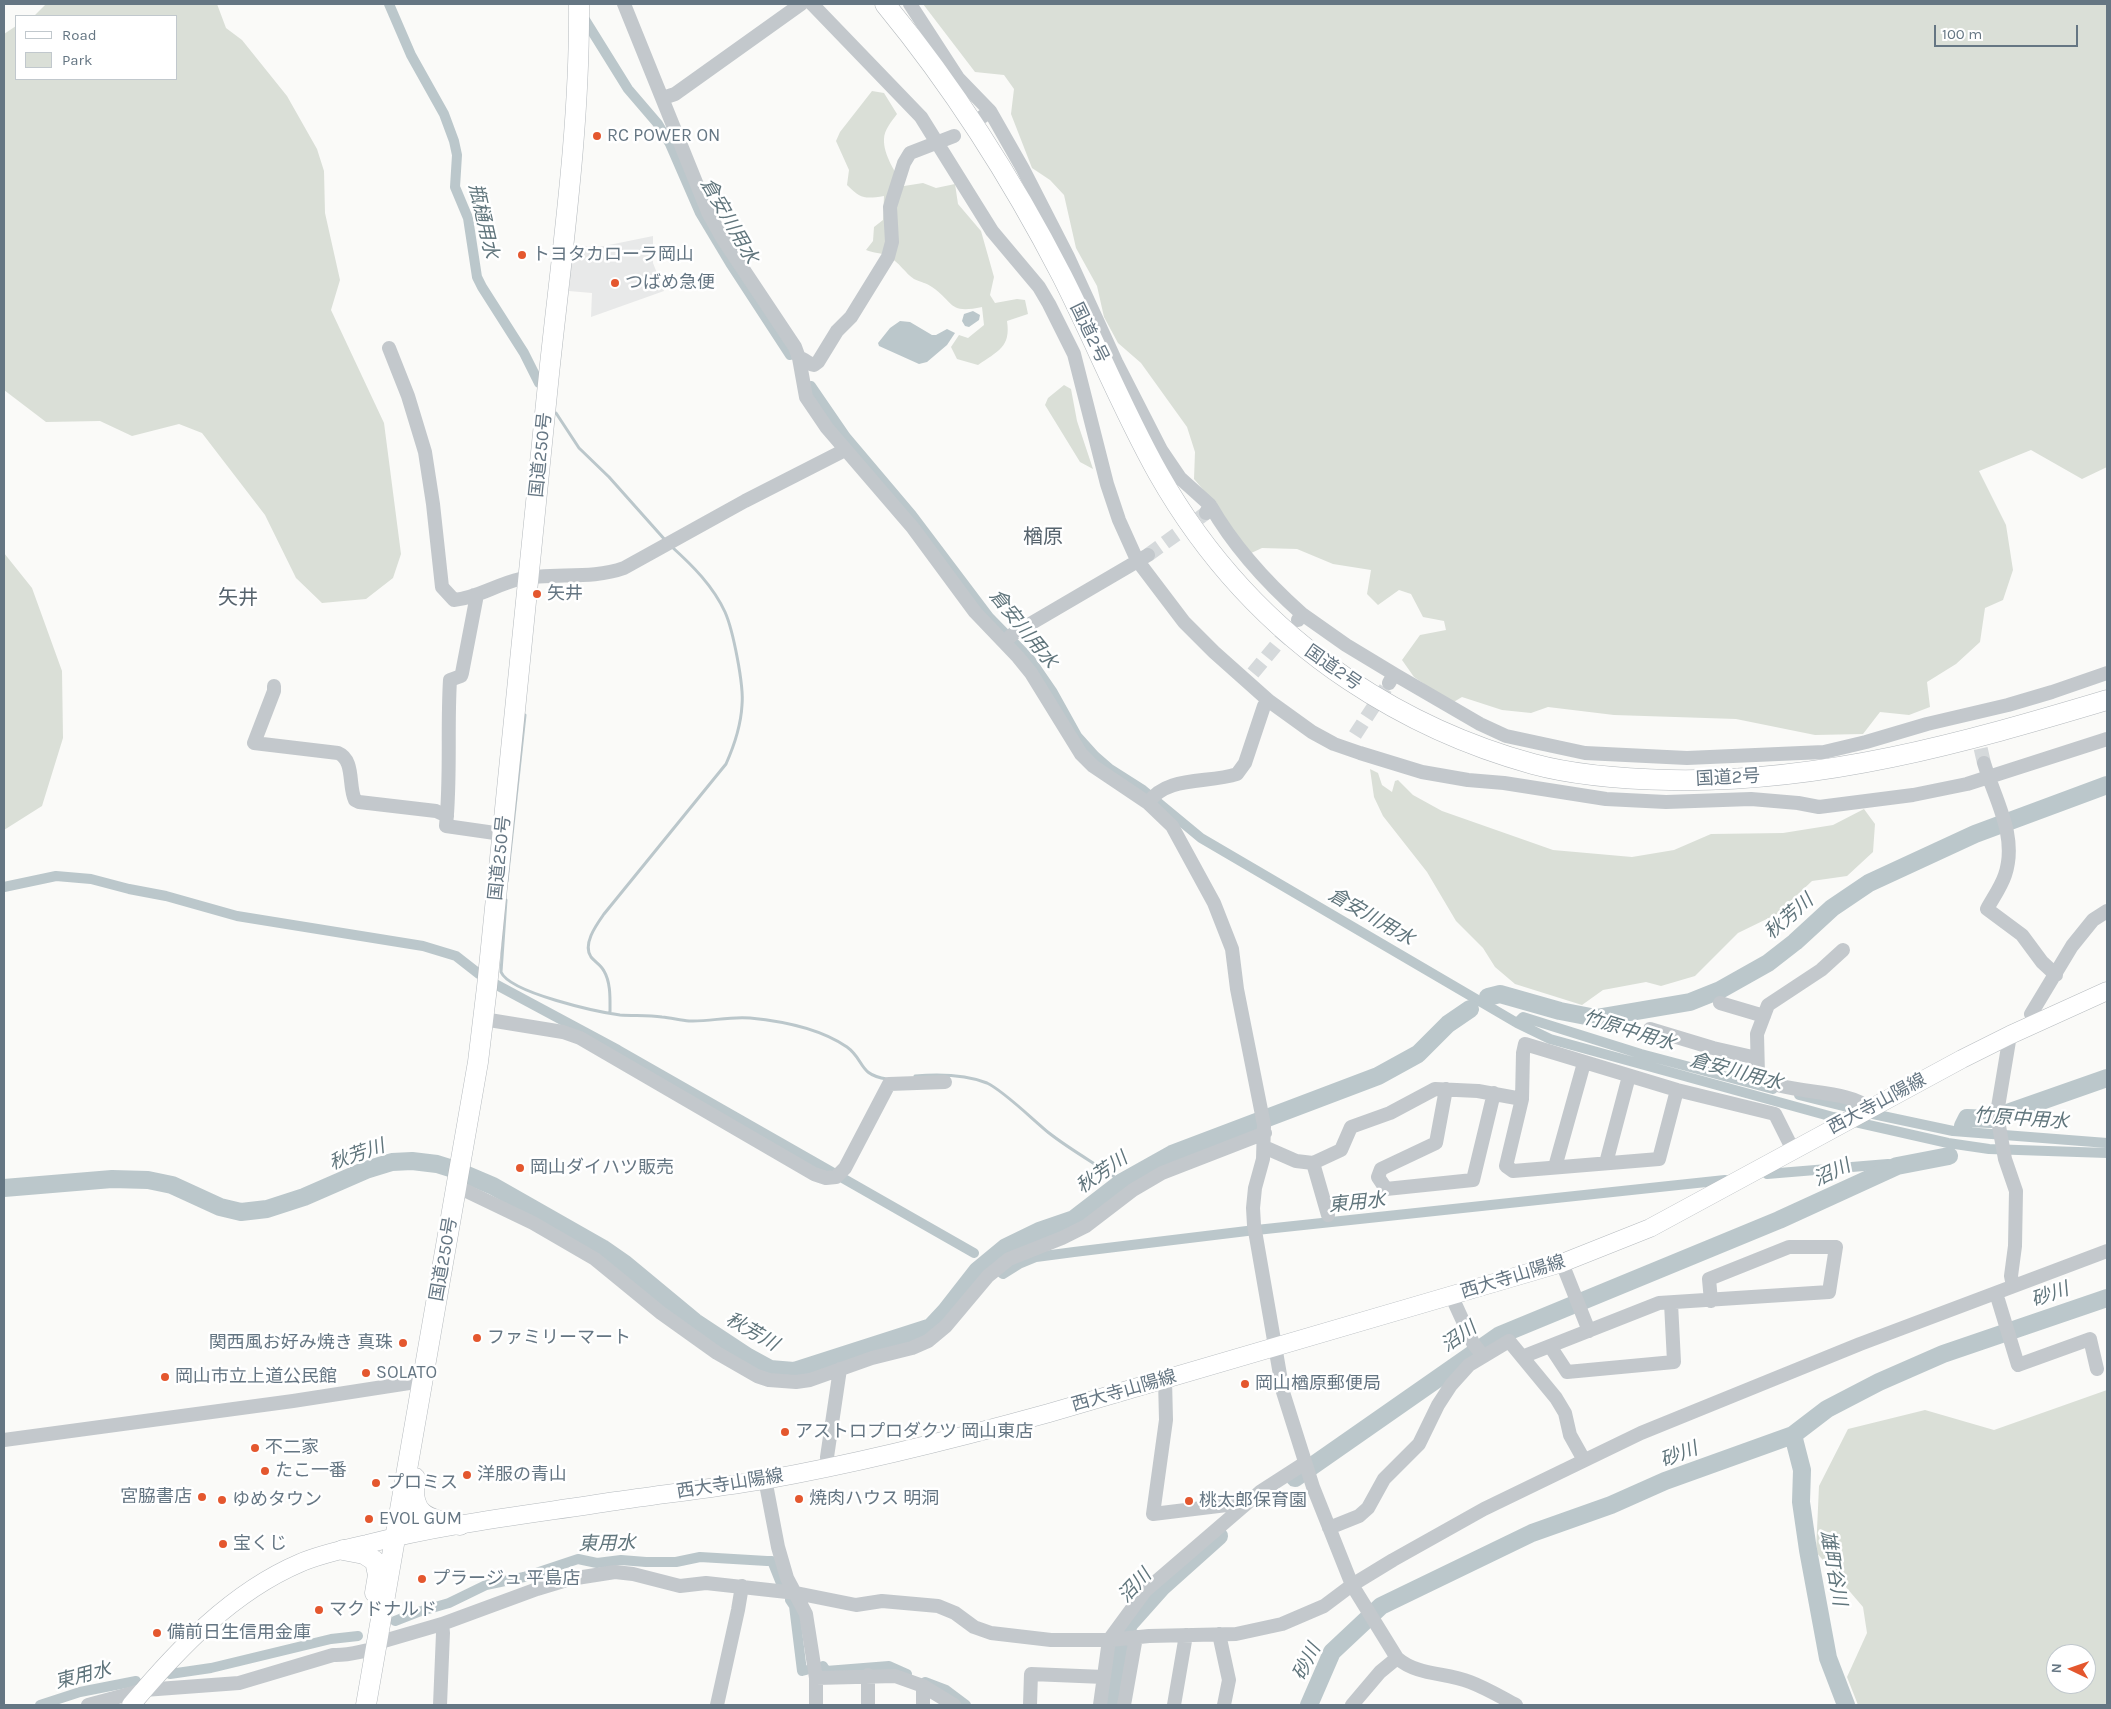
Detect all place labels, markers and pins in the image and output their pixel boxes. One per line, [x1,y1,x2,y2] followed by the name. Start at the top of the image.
[607,125,720,147] place label: RC POWER ON
[591,130,603,142] marker: RC POWER ON
[532,244,694,266] place label: トヨタカローラ岡山
[516,249,528,261] marker: トヨタカローラ岡山
[625,272,715,294] place label: つばめ急便
[609,277,621,289] marker: つばめ急便
[547,583,583,605] place label: 矢井
[531,588,543,600] marker: 矢井
[530,1157,674,1179] place label: 岡山ダイハツ販売
[514,1162,526,1174] marker: 岡山ダイハツ販売
[487,1327,631,1349] place label: ファミリーマート
[209,1332,393,1354] place label: 関西風お好み焼き 真珠
[471,1332,483,1344] marker: ファミリーマート
[397,1337,409,1349] marker: 関西風お好み焼き 真珠
[376,1362,437,1384] place label: SOLATO
[175,1366,337,1388] place label: 岡山市立上道公民館
[360,1367,372,1379] marker: SOLATO
[159,1371,171,1383] marker: 岡山市立上道公民館
[1255,1373,1381,1395] place label: 岡山楢原郵便局
[1239,1378,1251,1390] marker: 岡山楢原郵便局
[795,1421,1033,1443] place label: アストロプロダクツ 岡山東店
[779,1426,791,1438] marker: アストロプロダクツ 岡山東店
[265,1437,319,1459] place label: 不二家
[249,1442,261,1454] marker: 不二家
[275,1460,347,1482] place label: たこ一番
[477,1464,567,1486] place label: 洋服の青山
[259,1465,271,1477] marker: たこ一番
[461,1469,473,1481] marker: 洋服の青山
[386,1472,458,1494] place label: プロミス
[370,1477,382,1489] marker: プロミス
[120,1486,192,1508] place label: 宮脇書店
[809,1488,939,1510] place label: 焼肉ハウス 明洞
[232,1489,322,1511] place label: ゆめタウン
[1199,1490,1307,1512] place label: 桃太郎保育園
[196,1491,208,1503] marker: 宮脇書店
[793,1493,805,1505] marker: 焼肉ハウス 明洞
[216,1494,228,1506] marker: ゆめタウン
[1183,1495,1195,1507] marker: 桃太郎保育園
[379,1508,462,1530] place label: EVOL GUM
[363,1513,375,1525] marker: EVOL GUM
[233,1533,287,1555] place label: 宝くじ
[217,1538,229,1550] marker: 宝くじ
[432,1568,580,1590] place label: プラージュ 平島店
[416,1573,428,1585] marker: プラージュ 平島店
[329,1599,437,1621] place label: マクドナルド
[313,1604,325,1616] marker: マクドナルド
[167,1622,311,1644] place label: 備前日生信用金庫
[151,1627,163,1639] marker: 備前日生信用金庫

